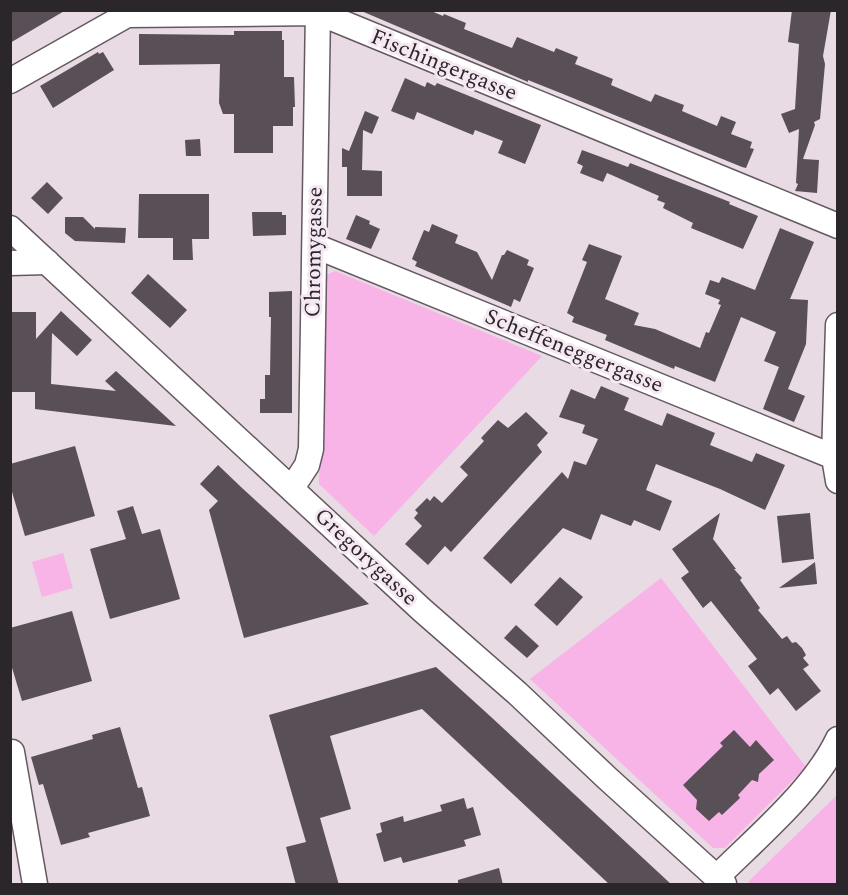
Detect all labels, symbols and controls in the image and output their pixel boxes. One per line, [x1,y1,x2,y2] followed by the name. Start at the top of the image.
[366,21,522,109] street label: Fischingergasse
[296,186,332,318] street label: Chromygasse
[480,300,668,402] street label: Scheffeneggergasse
[307,500,425,614] street label: Gregorygasse

